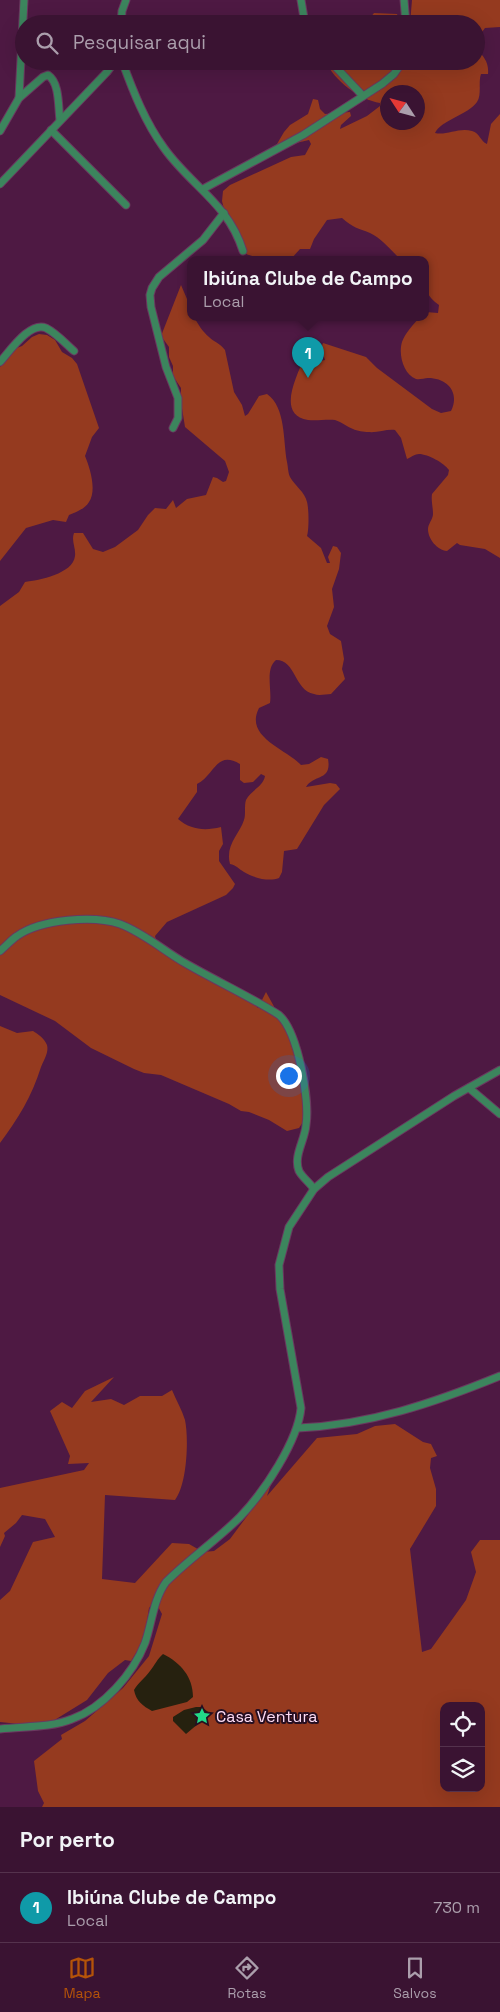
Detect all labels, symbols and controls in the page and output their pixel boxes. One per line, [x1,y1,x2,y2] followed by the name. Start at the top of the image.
[15,15,485,70] search box
[33,29,61,57] icon: search
[73,30,206,55] text: Pesquisar aqui
[380,85,425,130] north arrow
[187,256,429,321] popup
[203,266,413,291] text: Ibiúna Clube de Campo
[203,291,245,312] text: Local
[292,337,324,378] pin: 1
[276,1063,302,1089] your location
[440,1702,485,1792] map controls
[440,1702,485,1747] button: locate
[192,1706,212,1726] place icon: Casa Ventura
[216,1706,317,1727] place label: Casa Ventura
[440,1747,485,1792] button: layers
[20,1826,115,1853] text: Por perto
[67,1885,276,1910] text: Ibiúna Clube de Campo
[32,1897,40,1918] text: 1
[433,1897,480,1918] text: 730 m
[67,1910,108,1931] text: Local
[63,1954,101,2002] tab: Mapa
[227,1954,266,2002] tab: Rotas
[393,1954,437,2002] tab: Salvos

